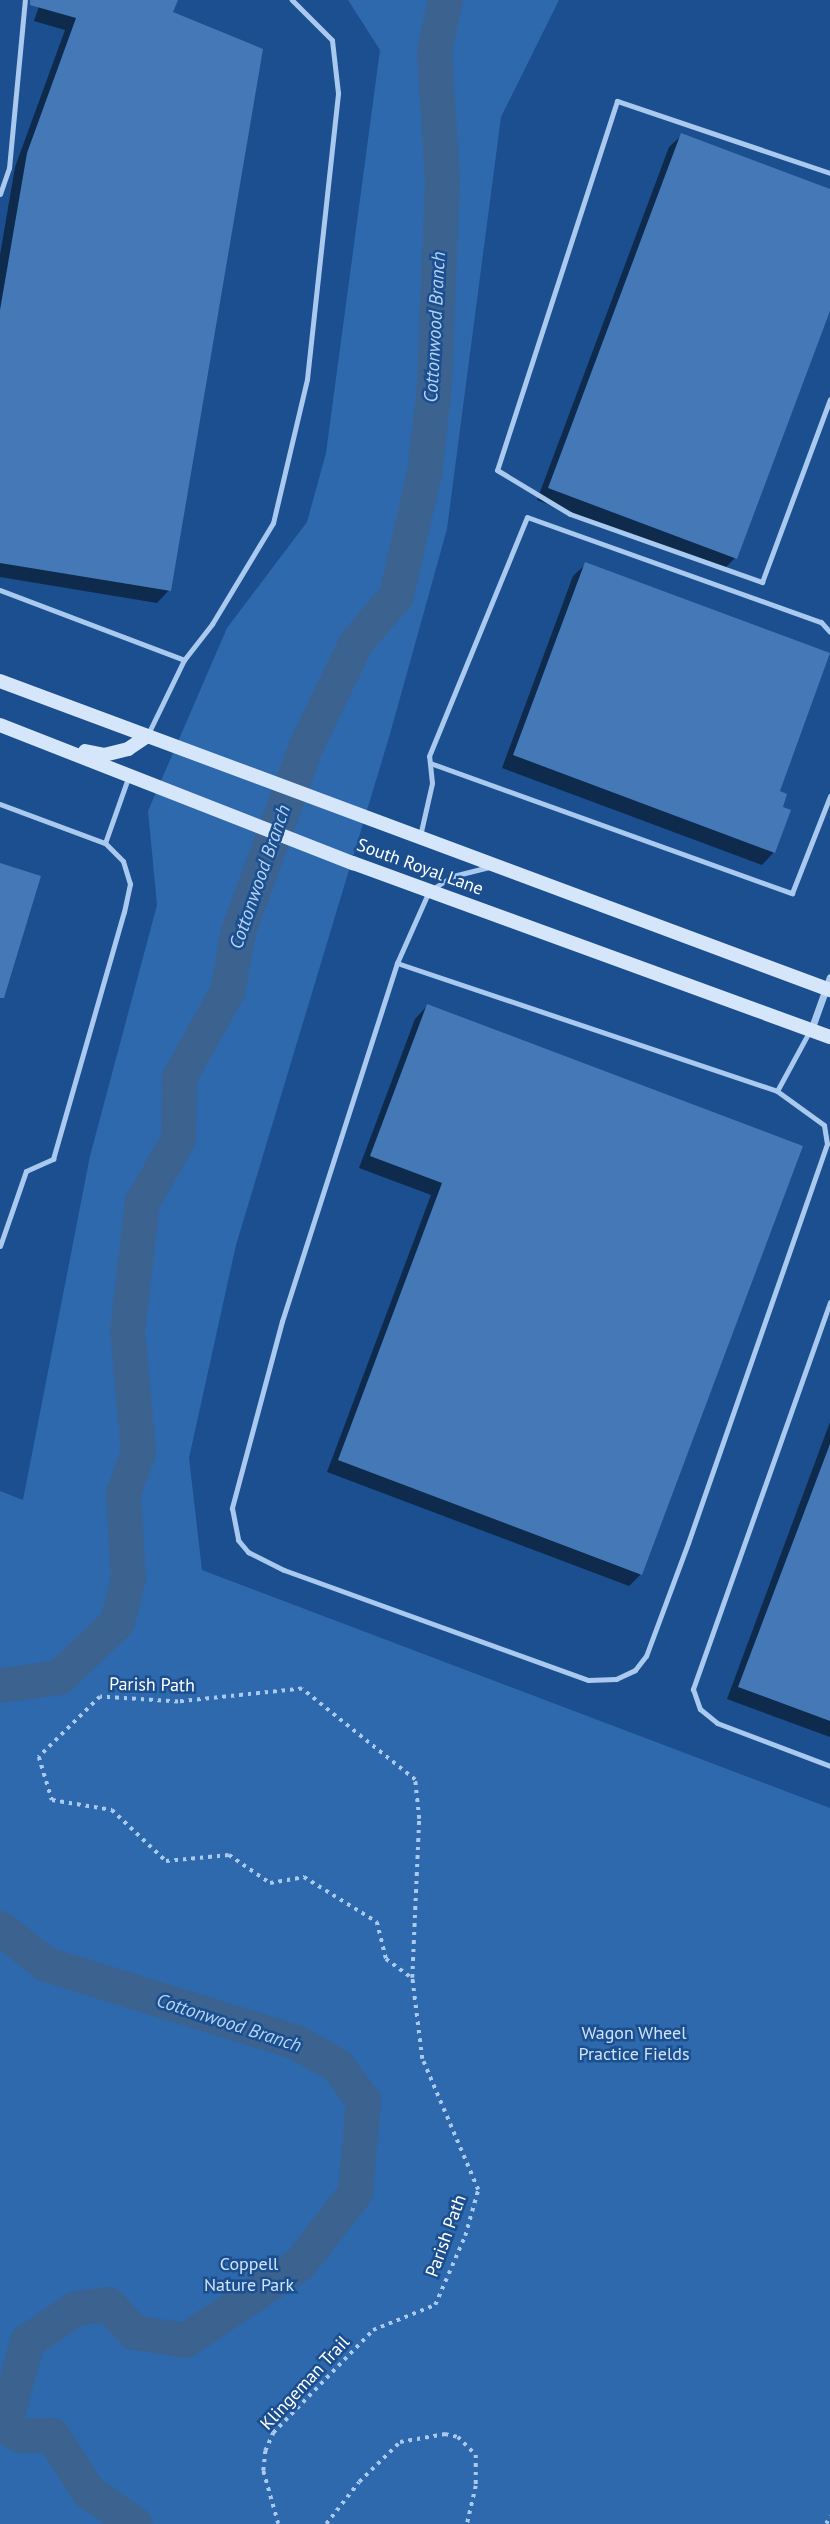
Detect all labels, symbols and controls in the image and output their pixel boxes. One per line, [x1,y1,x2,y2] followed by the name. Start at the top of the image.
[420,251,450,403] water label: Cottonwood Branch
[225,802,295,952] water label: Cottonwood Branch
[354,834,486,900] street label: South Royal Lane
[109,1673,195,1697] street label: Parish Path
[154,1989,304,2057] water label: Cottonwood Branch
[579,2023,689,2066] park label: Wagon Wheel Practice Fields
[421,2192,471,2280] street label: Parish Path
[204,2254,294,2296] park label: Coppell Nature Park
[256,2331,354,2435] street label: Klingeman Trail

